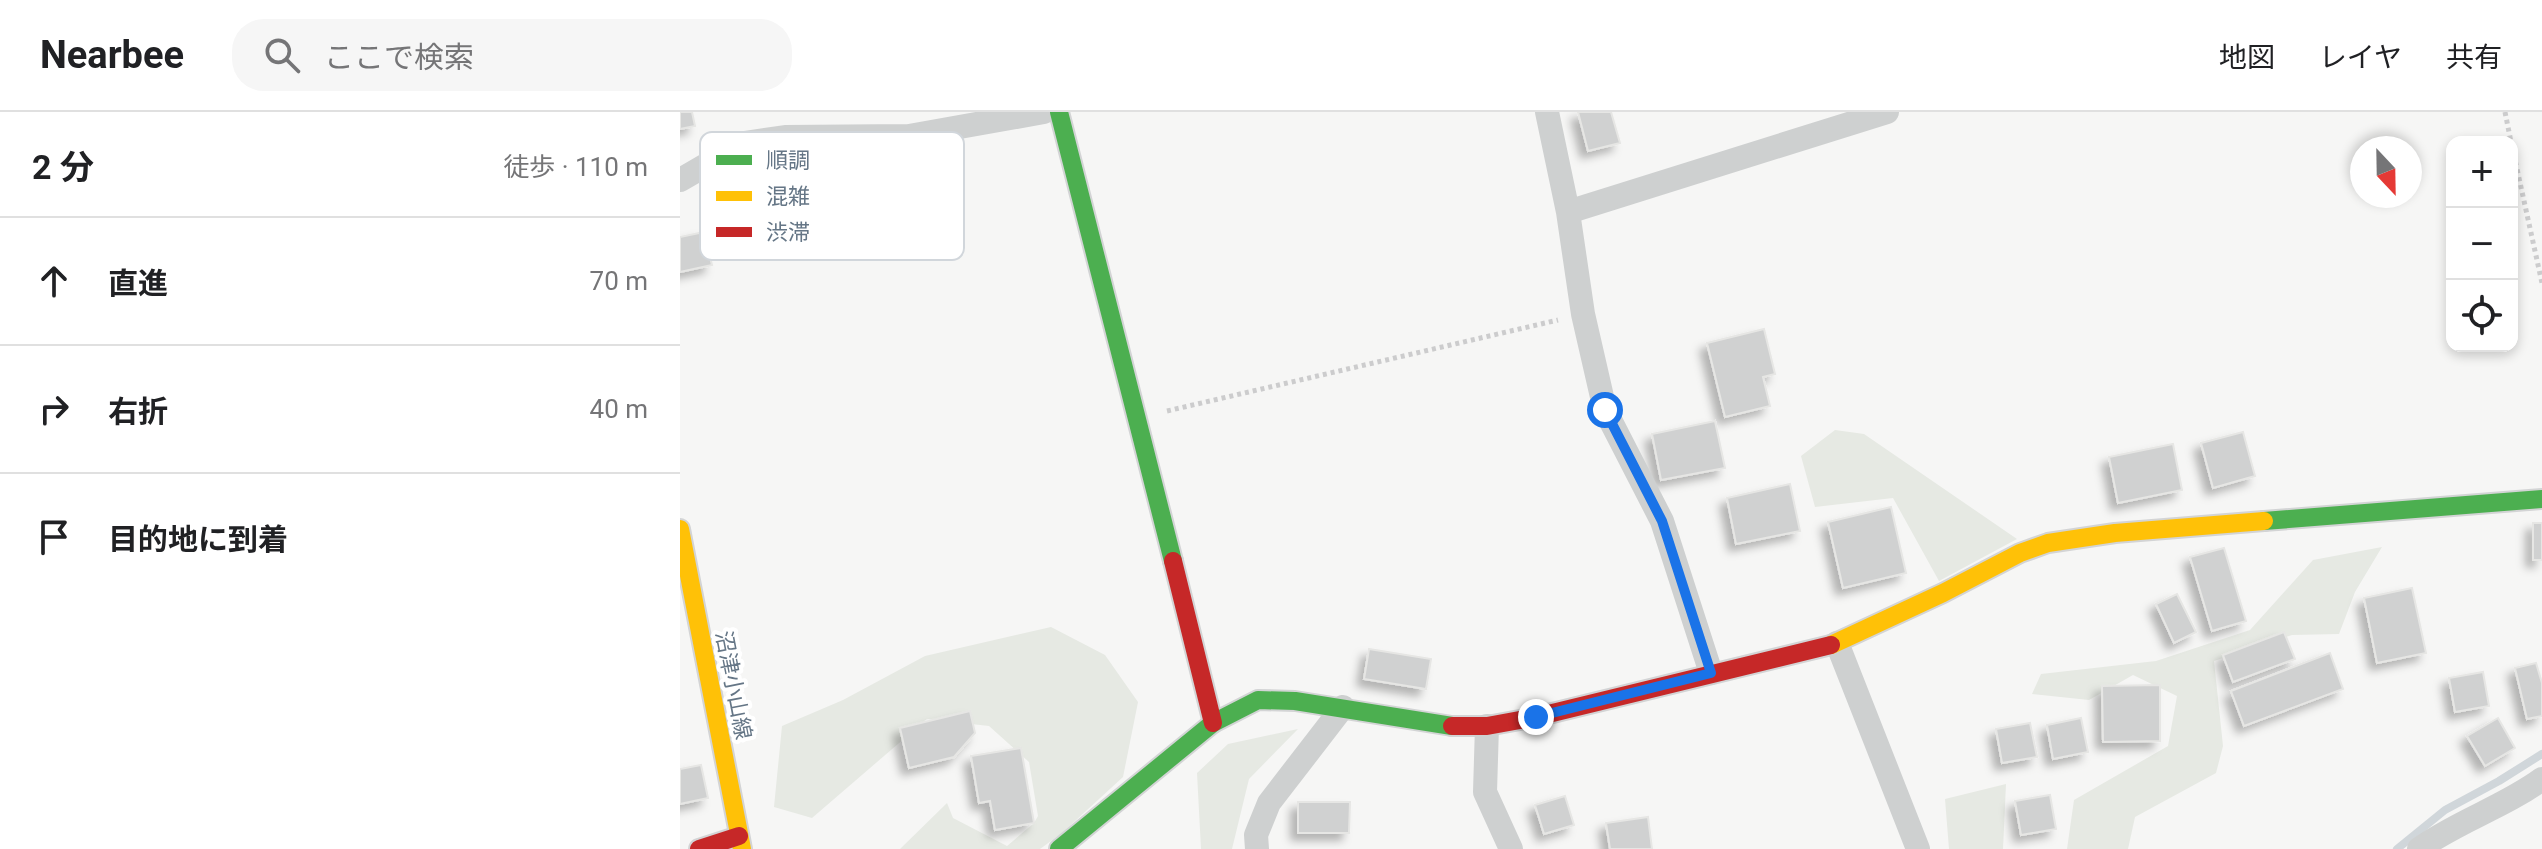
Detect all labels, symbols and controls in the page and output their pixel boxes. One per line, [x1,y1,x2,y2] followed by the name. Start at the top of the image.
[232,19,792,91] search box
[40,33,184,77] text: Nearbee
[260,33,304,77] icon: search
[324,40,474,75] text: ここで検索
[2219,41,2275,74] text: 地図
[2319,41,2402,74] text: レイヤ
[2446,41,2502,74] text: 共有
[700,132,964,260] legend
[2350,136,2422,208] north arrow
[2446,136,2518,352] map controls
[2446,136,2518,208] button: +
[32,147,94,187] text: 2 分
[766,148,810,173] text: 順調
[503,152,648,182] text: 徒歩 · 110 m
[766,184,810,209] text: 混雑
[2446,208,2518,280] button: −
[766,220,810,245] text: 渋滞
[32,259,76,303] icon: ahead
[108,266,168,301] text: 直進
[590,266,648,296] text: 70 m
[2446,280,2518,352] button: locate
[32,387,76,431] icon: right
[1587,392,1623,428] route start
[108,394,168,429] text: 右折
[590,394,648,424] text: 40 m
[32,515,76,559] icon: arrive
[108,522,288,557] text: 目的地に到着
[711,629,756,741] street label: 沼津小山線
[1518,699,1554,735] route end

